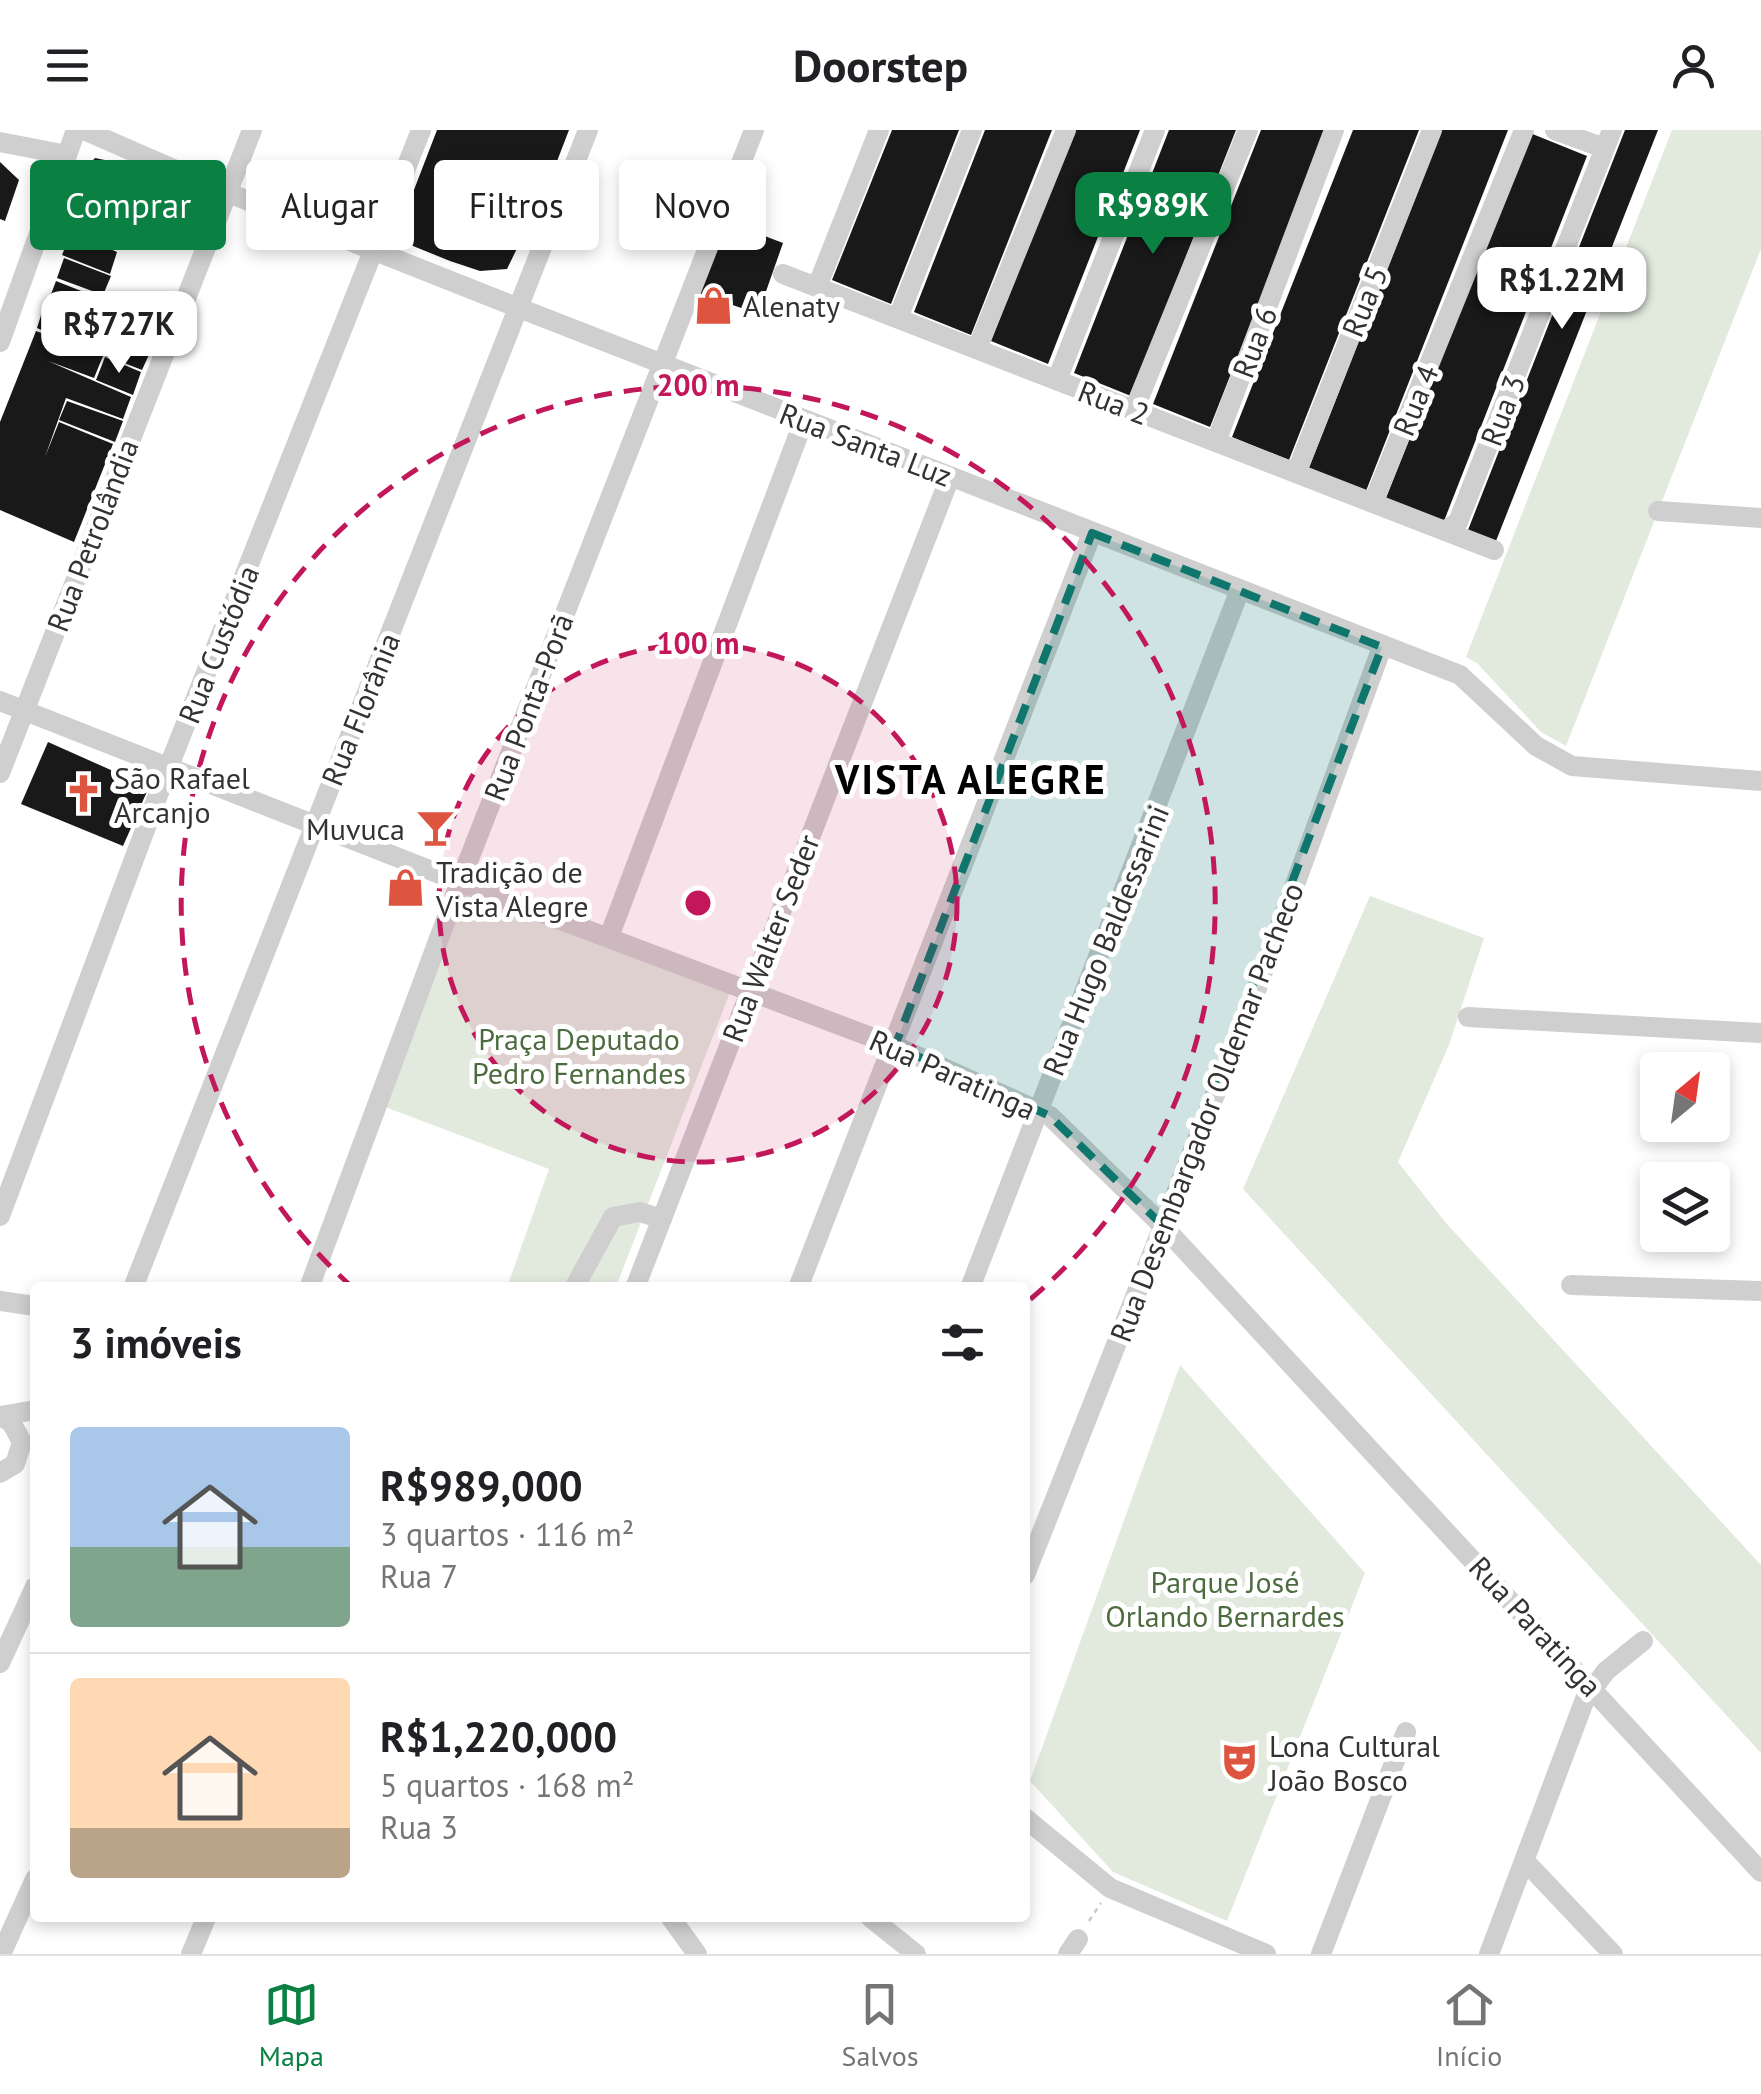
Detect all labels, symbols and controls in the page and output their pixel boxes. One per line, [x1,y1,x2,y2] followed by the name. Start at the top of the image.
[793,36,968,94] text: Doorstep
[40,38,95,93] icon: menu
[1666,38,1721,93] icon: person
[30,160,226,250] chip: Comprar
[246,160,414,250] chip: Alugar
[434,160,599,250] chip: Filtros
[619,160,766,250] chip: Novo
[1072,172,1234,257] pin: R$989K
[1097,183,1209,225] text: R$989K
[1470,247,1654,332] pin: R$1.22M
[1499,258,1625,300] text: R$1.22M
[1332,260,1396,342] street label: Rua 5
[692,284,734,326] shop icon: Alenaty
[743,286,840,325] place label: Alenaty
[38,291,200,376] pin: R$727K
[1223,301,1285,383] street label: Rua 6
[63,302,175,344] text: R$727K
[1383,359,1447,441] street label: Rua 4
[657,365,739,404] text: 200 m
[1471,369,1533,451] street label: Rua 3
[1073,371,1155,433] street label: Rua 2
[774,393,958,495] street label: Rua Santa Luz
[37,433,147,637] street label: Rua Petrolândia
[169,559,267,729] street label: Rua Custódia
[474,608,582,806] street label: Rua Ponta-Porã
[657,623,739,662] text: 100 m
[312,627,408,791] street label: Rua Florânia
[834,753,1107,805] district label: VISTA ALEGRE
[114,758,250,831] place label: São Rafael Arcanjo
[63,773,105,815] church icon: São Rafael Arcanjo
[1033,799,1177,1081] street label: Rua Hugo Baldessarini
[414,807,456,849] bar icon: Muvuca
[306,809,405,848] place label: Muvuca
[712,829,828,1047] street label: Rua Walter Seder
[435,852,589,925] place label: Tradição de Vista Alegre
[385,867,427,909] shop icon: Tradição de Vista Alegre
[1100,877,1312,1347] street label: Rua Desembargador Oldemar Pacheco
[680,885,716,921] centre of rings
[472,1019,686,1092] park label: Praça Deputado Pedro Fernandes
[864,1020,1042,1128] street label: Rua Paratinga
[1640,1052,1730,1142] north arrow
[1640,1052,1730,1252] map controls
[1640,1162,1730,1252] button: layers
[70,1315,242,1370] text: 3 imóveis
[935,1315,990,1370] icon: filters
[380,1458,583,1513] text: R$989,000
[150,1467,270,1587] icon: home
[380,1513,634,1555] text: 3 quartos · 116 m²
[1461,1548,1611,1704] street label: Rua Paratinga
[380,1555,458,1597] text: Rua 7
[1105,1562,1345,1635] park label: Parque José Orlando Bernardes
[380,1709,617,1764] text: R$1,220,000
[150,1718,270,1838] icon: home
[1267,1726,1440,1799] place label: Lona Cultural João Bosco
[1218,1741,1260,1783] theatre icon: Lona Cultural João Bosco
[380,1764,634,1806] text: 5 quartos · 168 m²
[380,1806,458,1848] text: Rua 3
[259,1977,324,2074] tab: Mapa
[842,1977,918,2074] tab: Salvos
[1436,1977,1502,2074] tab: Início

